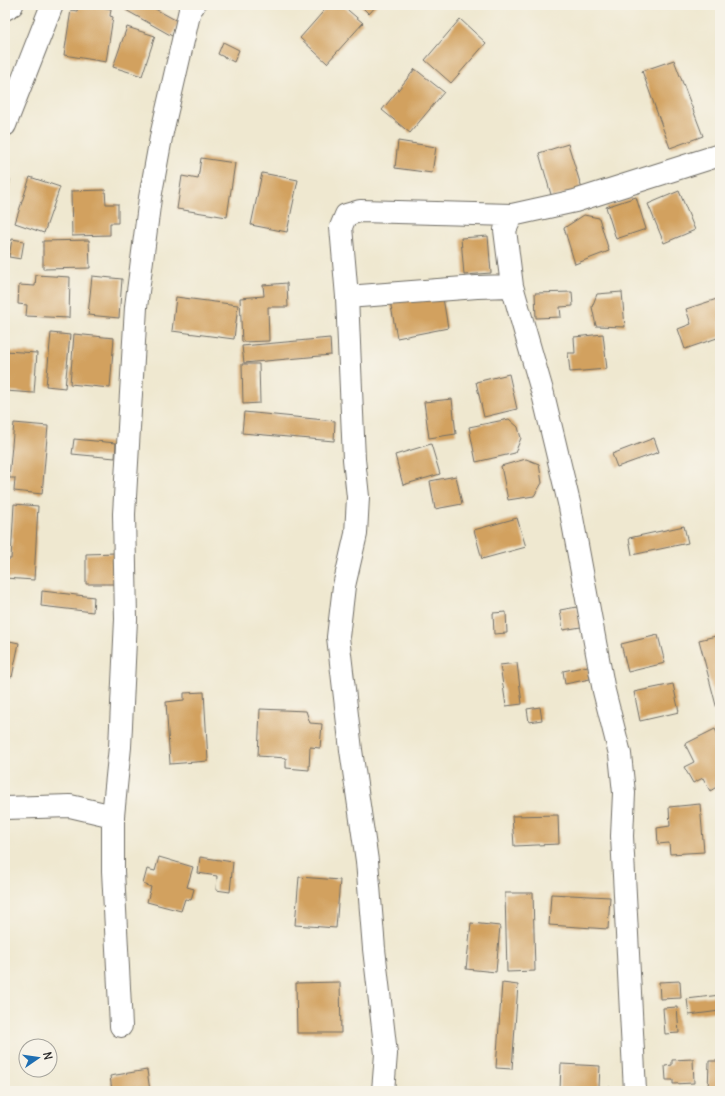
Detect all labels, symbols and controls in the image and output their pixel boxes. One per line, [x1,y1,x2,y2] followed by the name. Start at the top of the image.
[18,1038,58,1078] north arrow
[40,1050,55,1061] text: N

